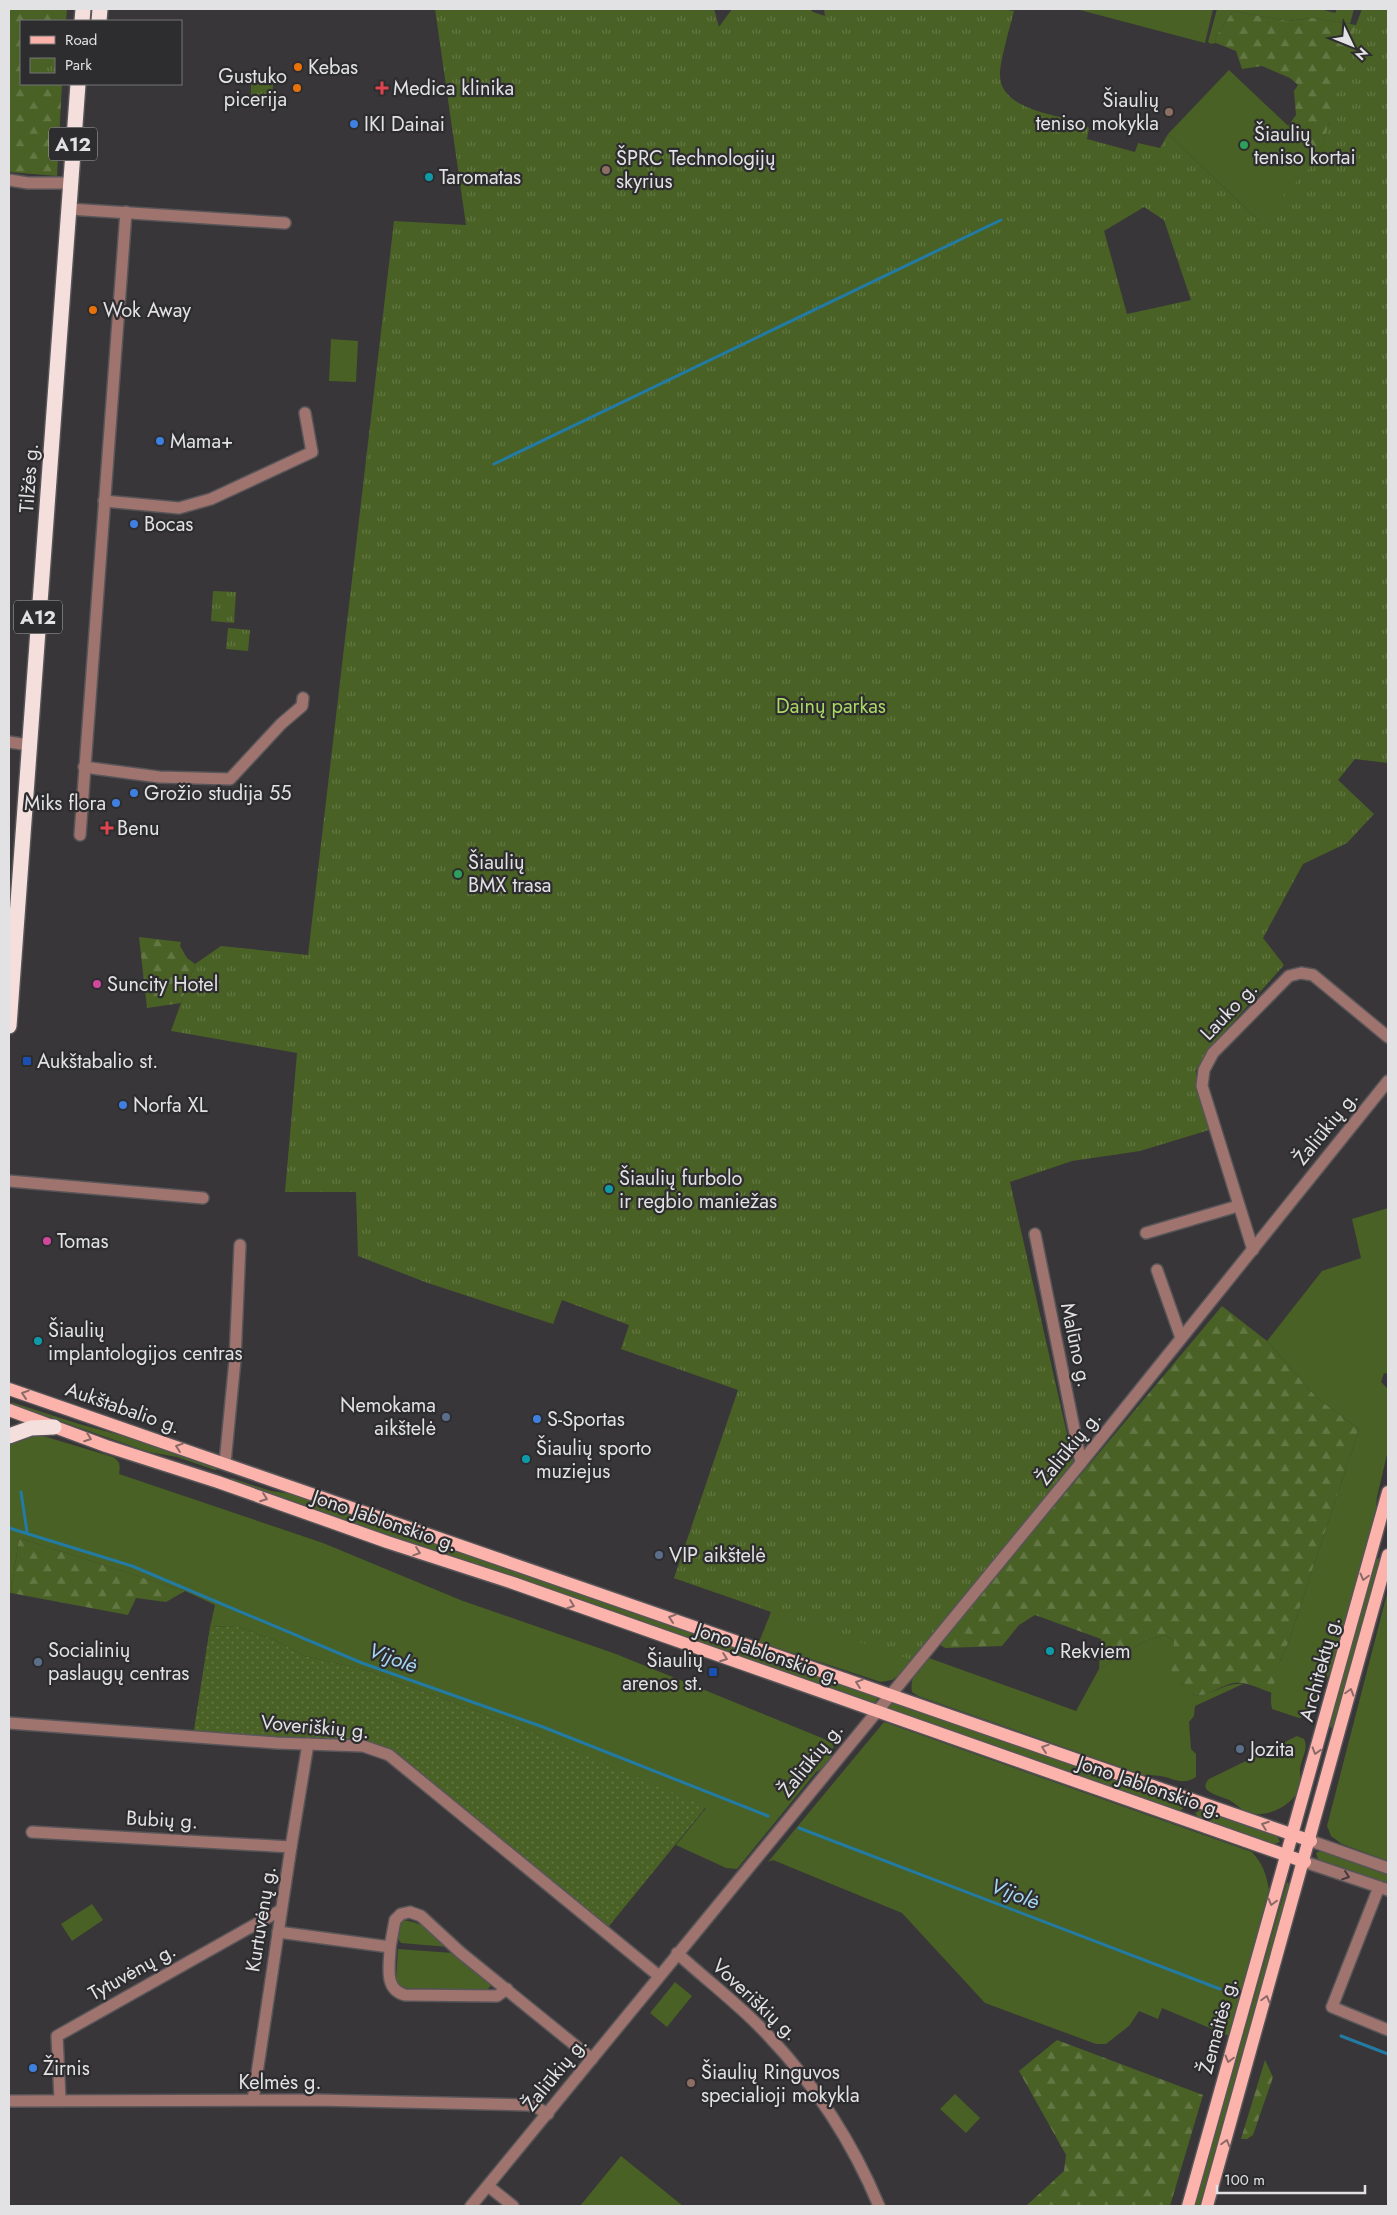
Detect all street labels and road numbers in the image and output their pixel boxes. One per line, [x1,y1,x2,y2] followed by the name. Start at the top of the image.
[49,128,97,160] road number: A12
[12,442,46,514] street label: Tilžės g.
[14,600,62,634] road number: A12
[1194,975,1264,1047] street label: Lauko g.
[1287,1084,1365,1172] street label: Žaliūkių g.
[1053,1300,1099,1390] street label: Malūno g.
[62,1375,184,1441] street label: Aukštabalio g.
[1030,1404,1108,1492] street label: Žaliūkių g.
[306,1482,461,1559] street label: Jono Jablonskio g.
[1292,1613,1348,1725] street label: Architektų g.
[689,1615,844,1692] street label: Jono Jablonskio g.
[259,1708,371,1746] street label: Voveriškių g.
[772,1716,850,1804] street label: Žaliūkių g.
[1071,1748,1226,1825] street label: Jono Jablonskio g.
[125,1804,199,1836] street label: Bubių g.
[238,1864,284,1974] street label: Kurtuvėnų g.
[83,1936,181,2008] street label: Tytuvėnų g.
[705,1952,805,2048] street label: Voveriškių g.
[1191,1975,1245,2077] street label: Žemaitės g.
[516,2030,594,2118] street label: Žaliūkių g.
[239,2068,321,2097] street label: Kelmės g.

